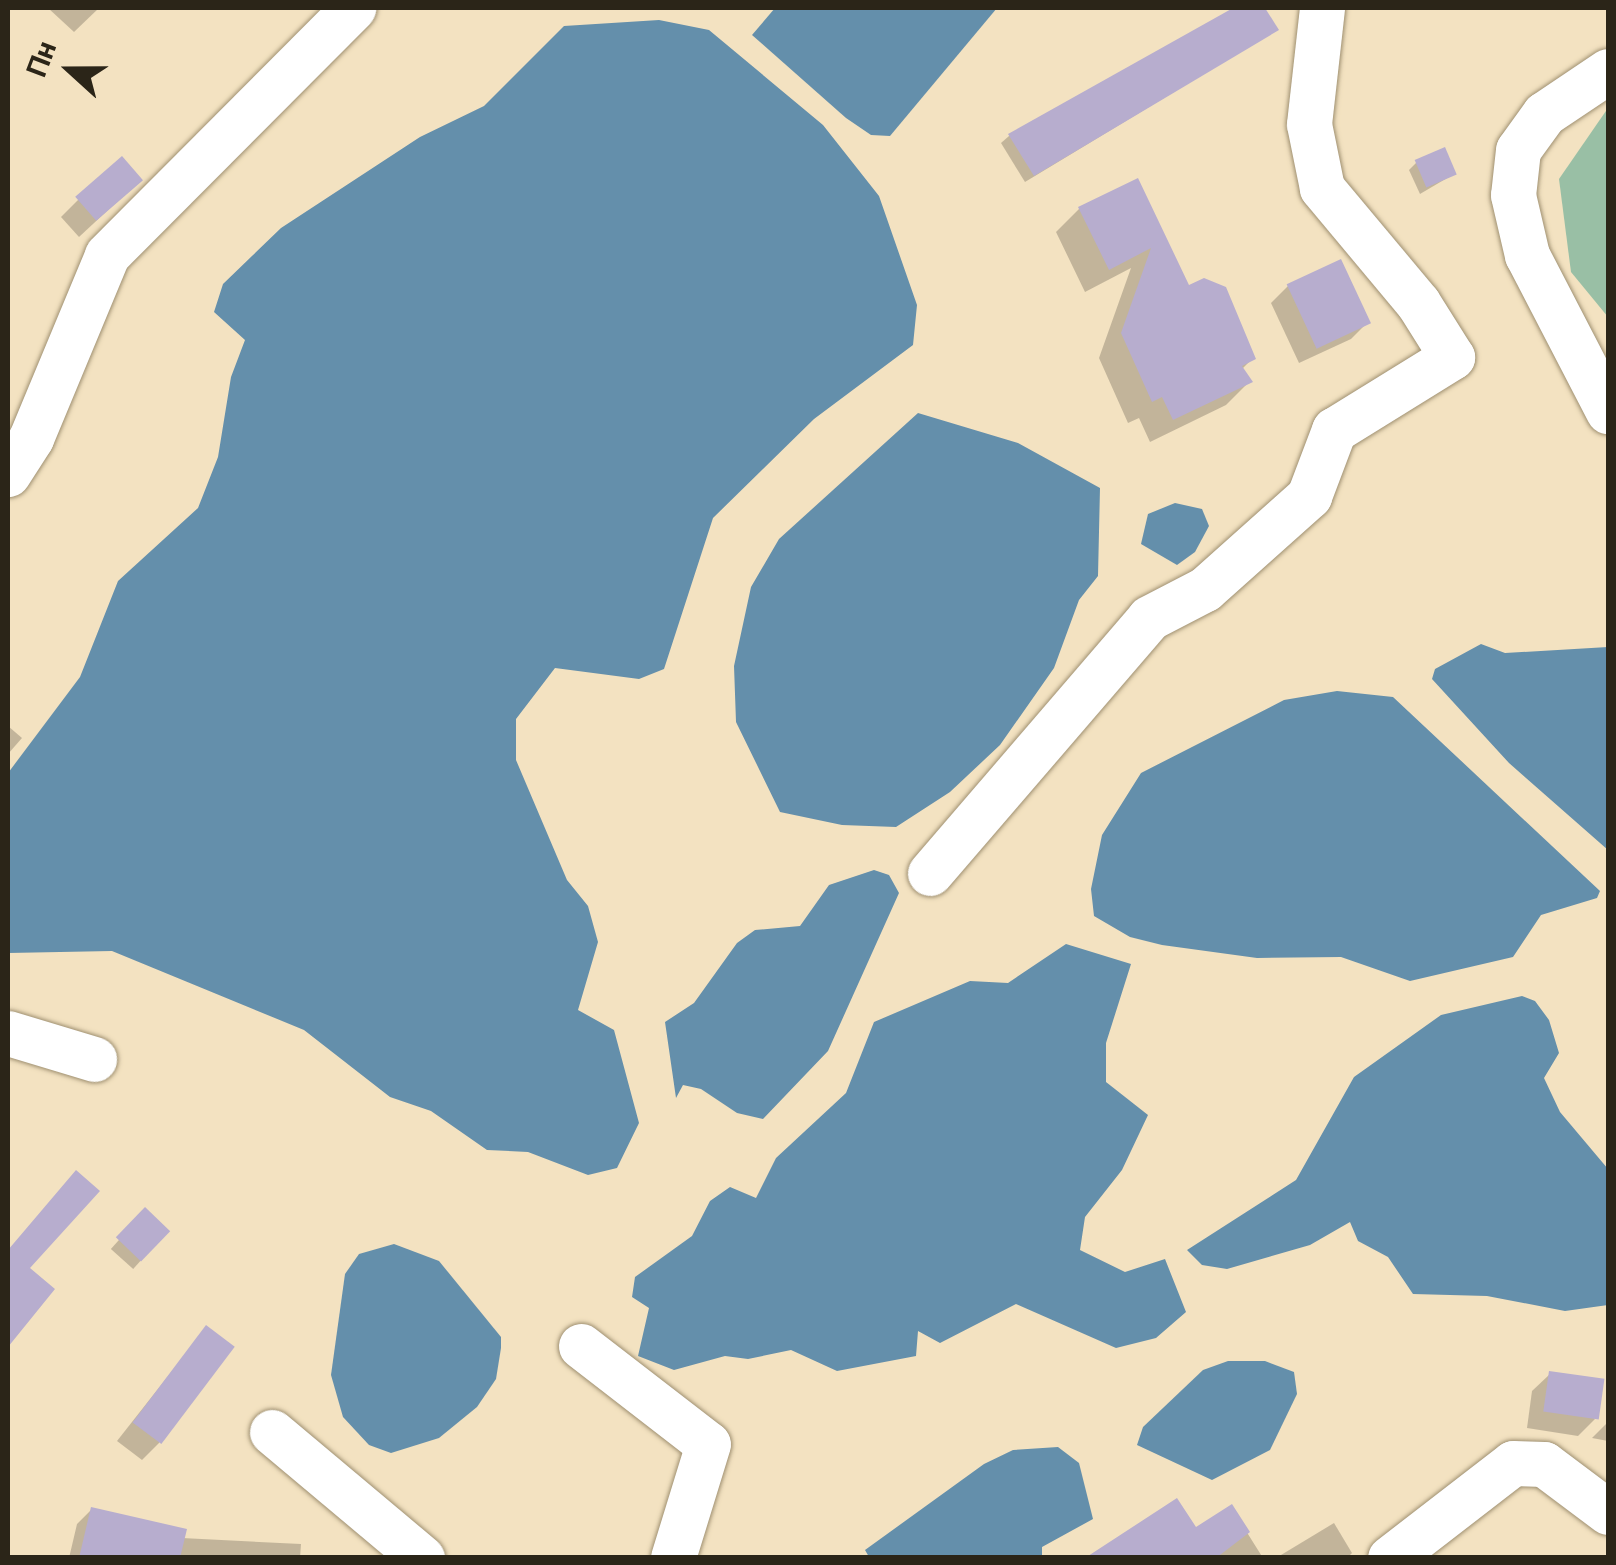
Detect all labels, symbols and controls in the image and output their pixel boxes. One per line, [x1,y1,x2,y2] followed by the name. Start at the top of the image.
[20,20,120,120] north arrow
[20,37,63,82] text: Пн

